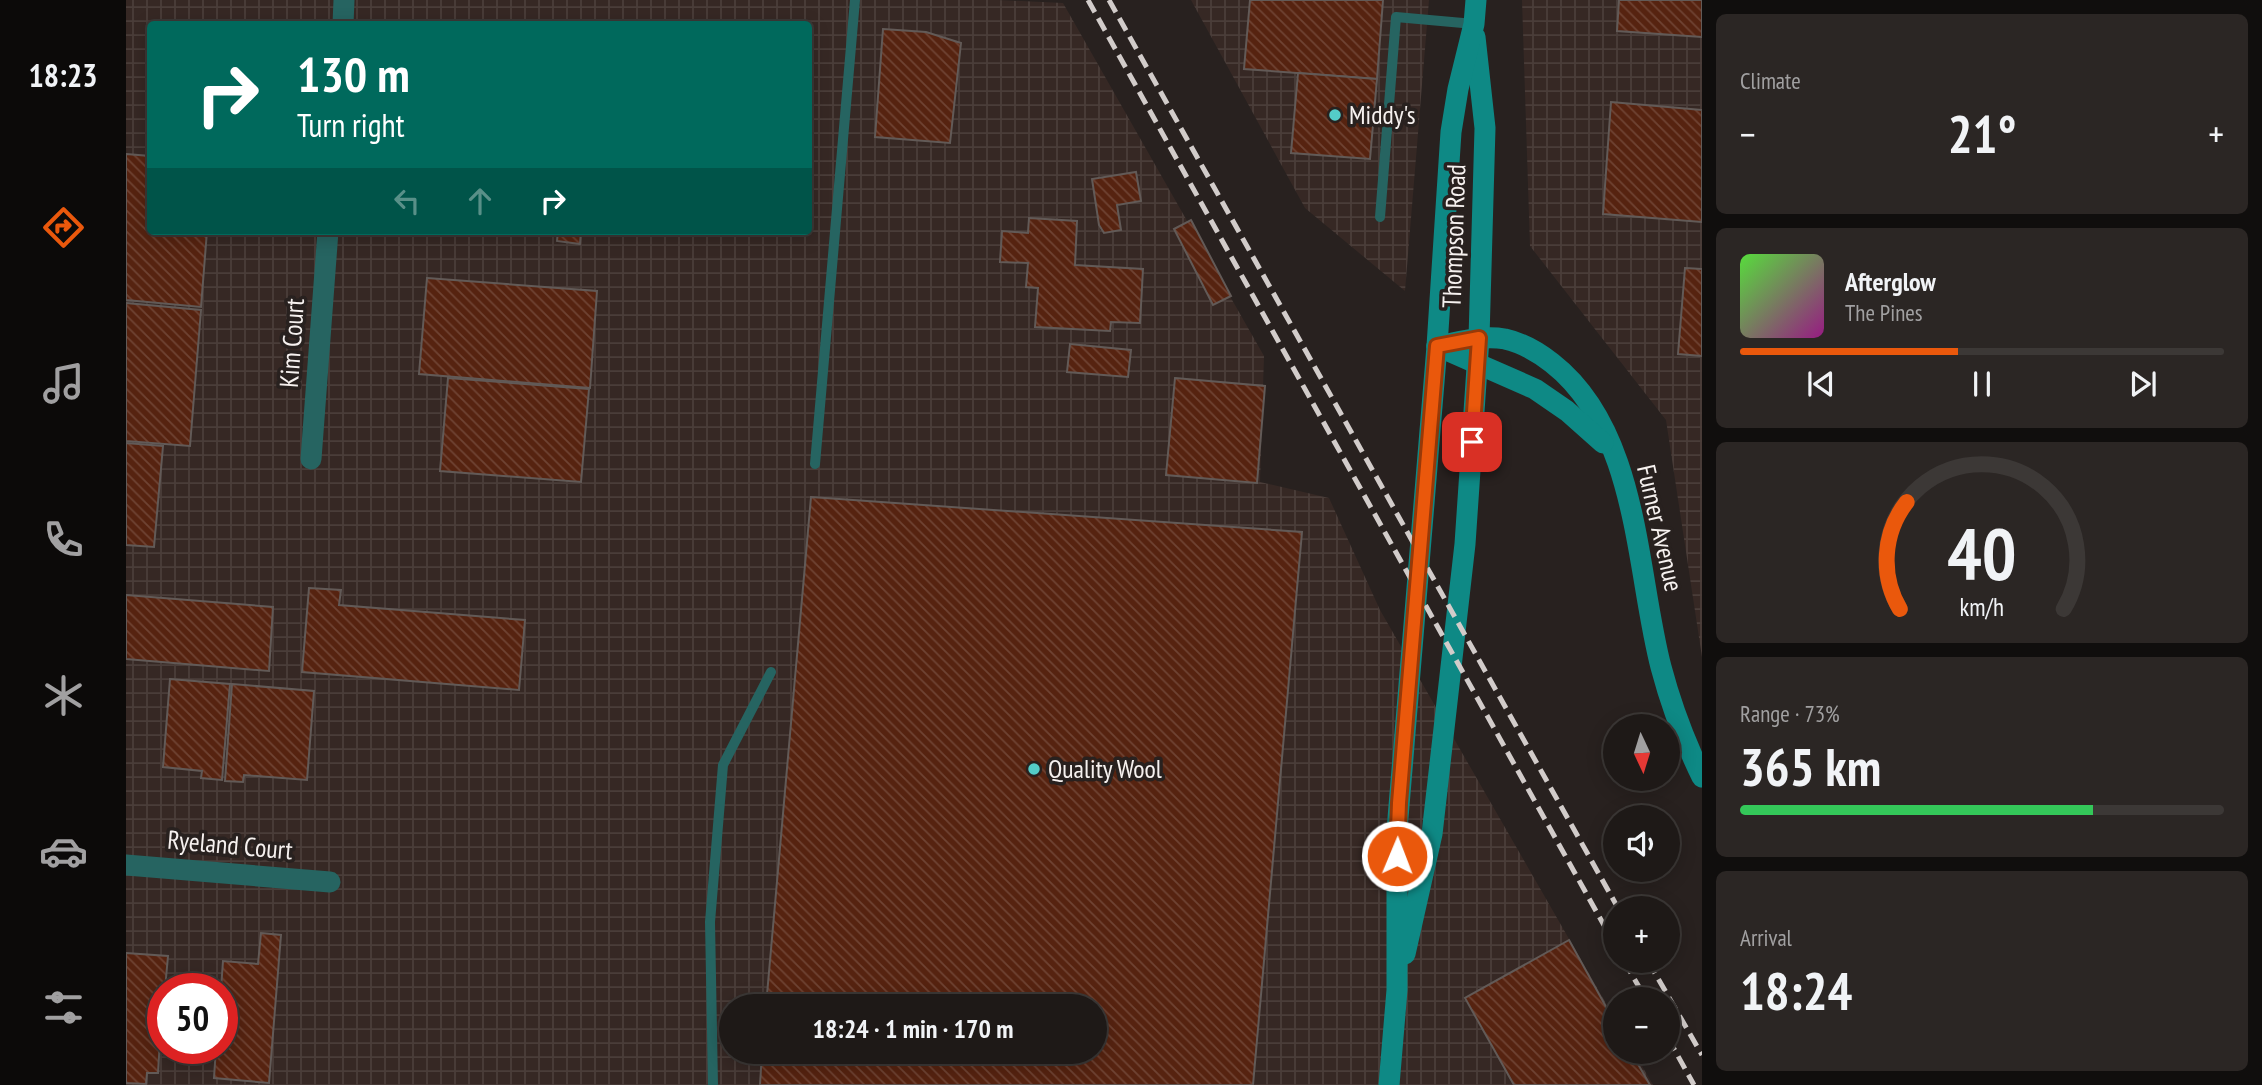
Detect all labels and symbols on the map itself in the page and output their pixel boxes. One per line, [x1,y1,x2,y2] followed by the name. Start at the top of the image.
[1349,98,1416,131] place label: Middy's
[1327,107,1343,123] marker: Middy's
[1435,164,1473,308] street label: Thompson Road
[272,297,311,389] street label: Kim Court
[1442,412,1502,472] pin
[1630,461,1691,594] street label: Furner Avenue
[1603,714,1680,791] north arrow
[1048,752,1162,785] place label: Quality Wool
[1026,761,1042,777] marker: Quality Wool
[1360,819,1434,893] position arrow
[166,823,294,866] street label: Ryeland Court
[147,973,238,1064] speed limit sign: 50

